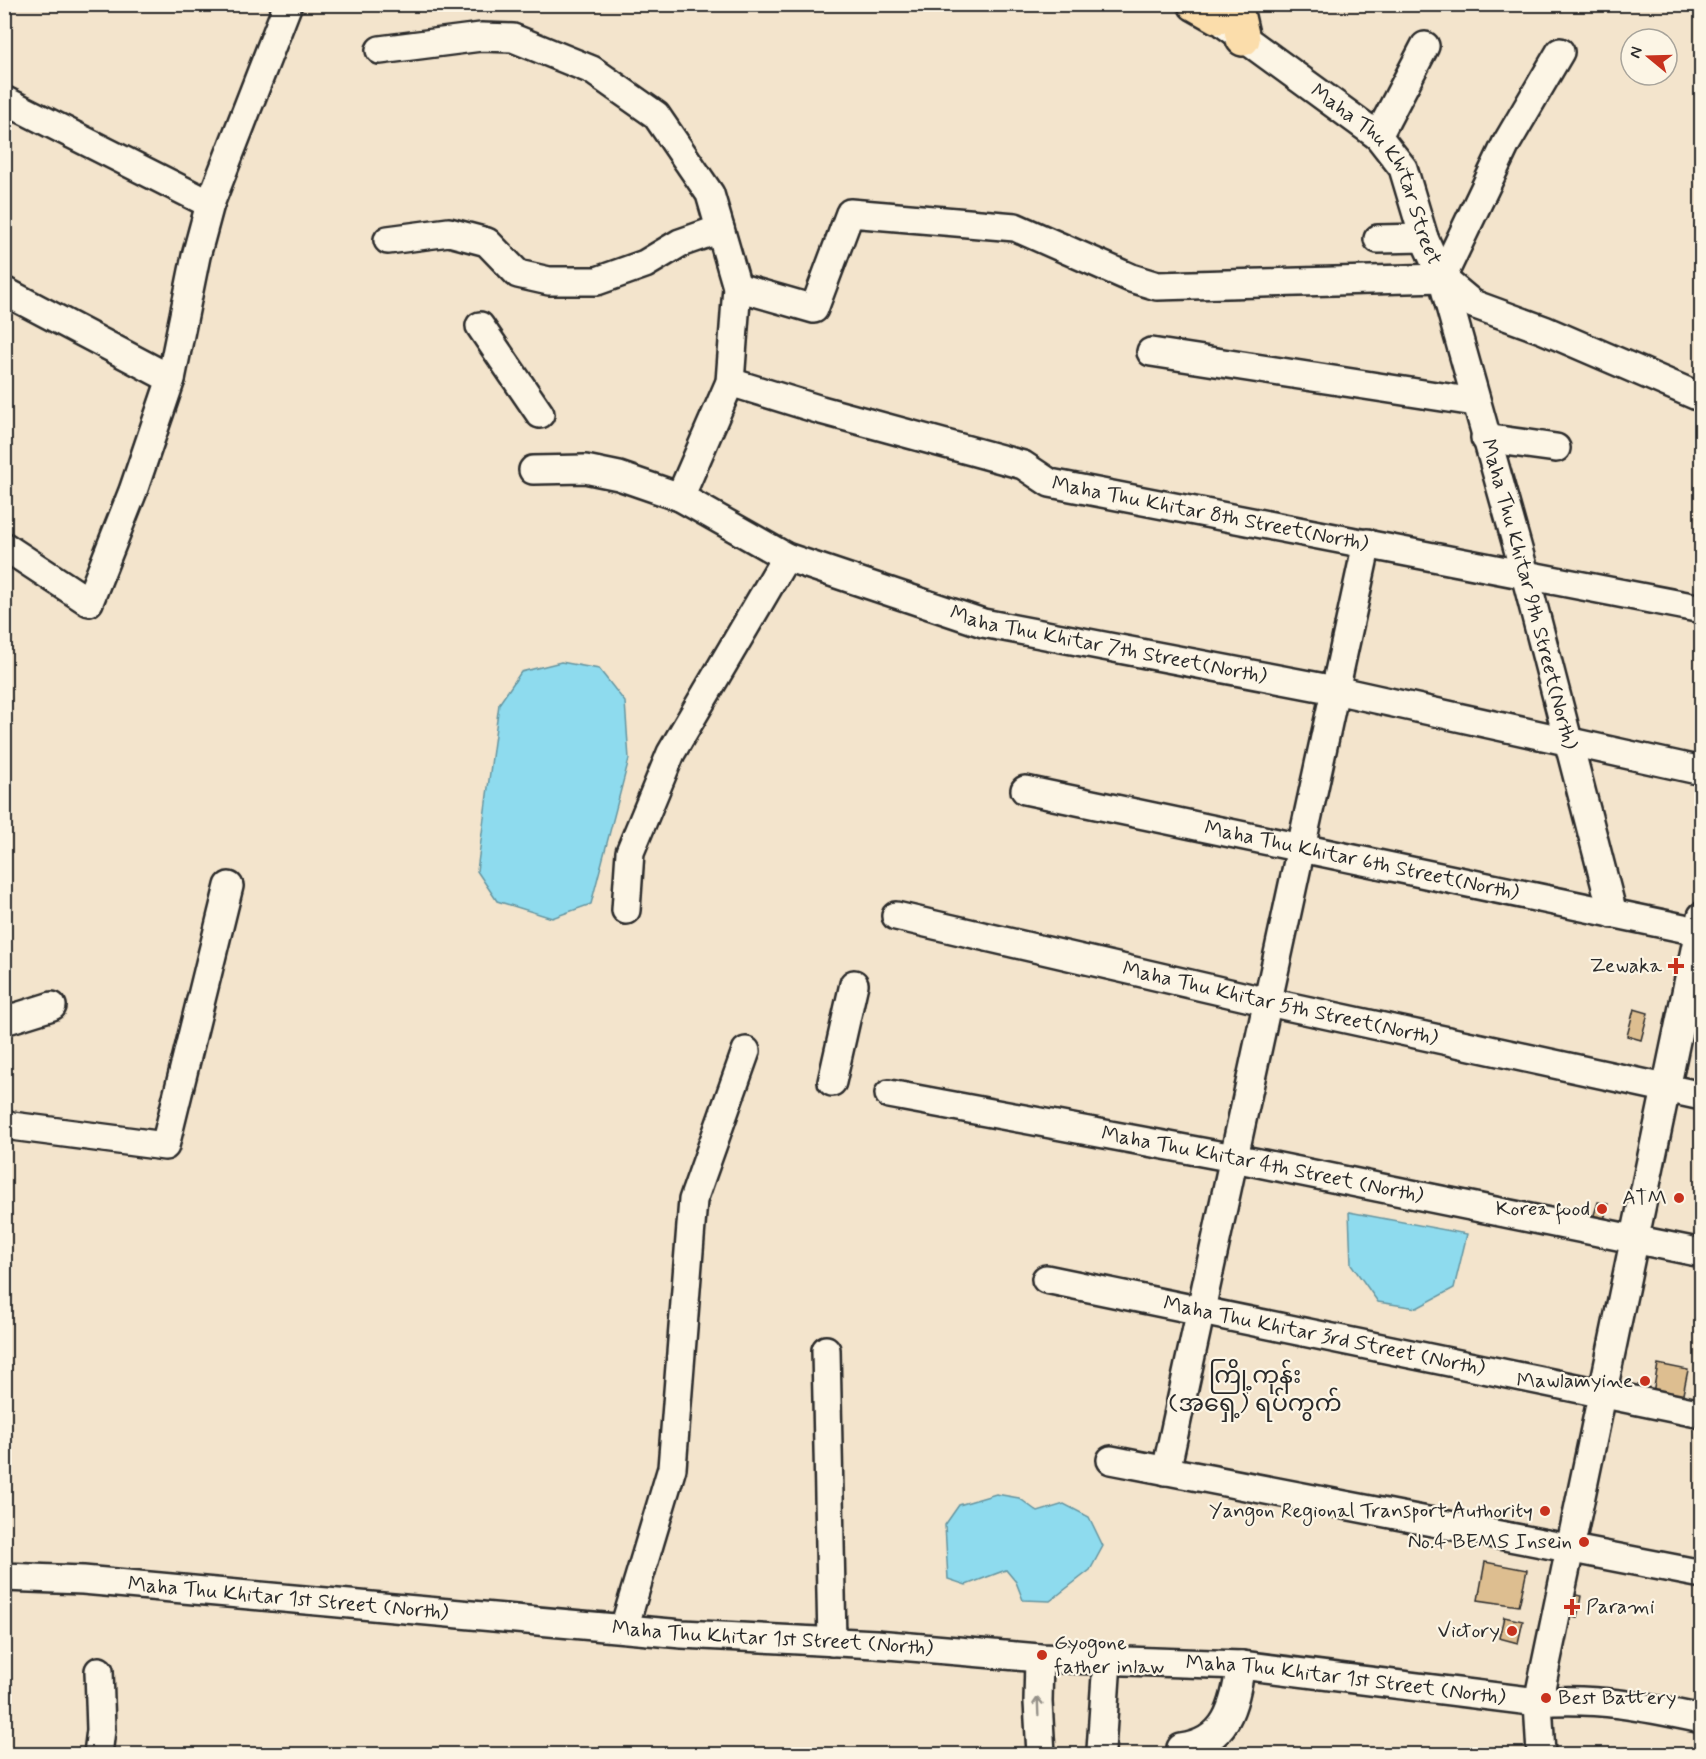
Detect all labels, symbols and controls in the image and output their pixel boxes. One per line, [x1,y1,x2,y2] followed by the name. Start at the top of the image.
[1619,27,1679,87] north arrow
[1625,44,1648,61] text: N
[1305,77,1448,270] street label: Maha Thu Khitar Street
[1474,436,1584,753] street label: Maha Thu Khitar 9th Street(North)
[1049,470,1371,558] street label: Maha Thu Khitar 8th Street(North)
[946,599,1270,691] street label: Maha Thu Khitar 7th Street(North)
[1202,814,1522,907] street label: Maha Thu Khitar 6th Street(North)
[1590,952,1662,980] place label: Zewaka
[1120,955,1441,1053] street label: Maha Thu Khitar 5th Street(North)
[1667,957,1685,975] marker: Zewaka
[1099,1120,1426,1210] street label: Maha Thu Khitar 4th Street (North)
[1622,1184,1667,1212] place label: ATM
[1672,1191,1686,1205] marker: ATM
[1496,1195,1590,1225] place label: Korea food
[1595,1202,1609,1216] marker: Korea food
[1161,1290,1488,1383] street label: Maha Thu Khitar 3rd Street (North)
[1168,1359,1342,1422] district label: ကြို့ကုန်း (အရှေ့) ရပ်ကွက်
[1517,1367,1633,1395] place label: Mawlamyine
[1638,1374,1652,1388] marker: Mawlamyine
[1209,1497,1533,1526] place label: Yangon Regional Transport Authority
[1538,1504,1552,1518] marker: Yangon Regional Transport Authority
[1408,1528,1572,1556] place label: No.4 BEMS Insein
[1577,1535,1591,1549] marker: No.4 BEMS Insein
[127,1570,450,1627] street label: Maha Thu Khitar 1st Street (North)
[1586,1593,1655,1621] place label: Parami
[1563,1598,1581,1616] marker: Parami
[611,1614,935,1663] street label: Maha Thu Khitar 1st Street (North)
[1437,1617,1500,1645] place label: Victory
[1505,1624,1519,1638] marker: Victory
[1054,1629,1164,1681] place label: Gyogone father inlaw
[1035,1648,1049,1662] marker: Gyogone father inlaw
[1185,1649,1508,1712] street label: Maha Thu Khitar 1st Street (North)
[1558,1684,1676,1712] place label: Best Battery
[1539,1691,1553,1705] marker: Best Battery
[1033,1697,1044,1717] one-way arrow

